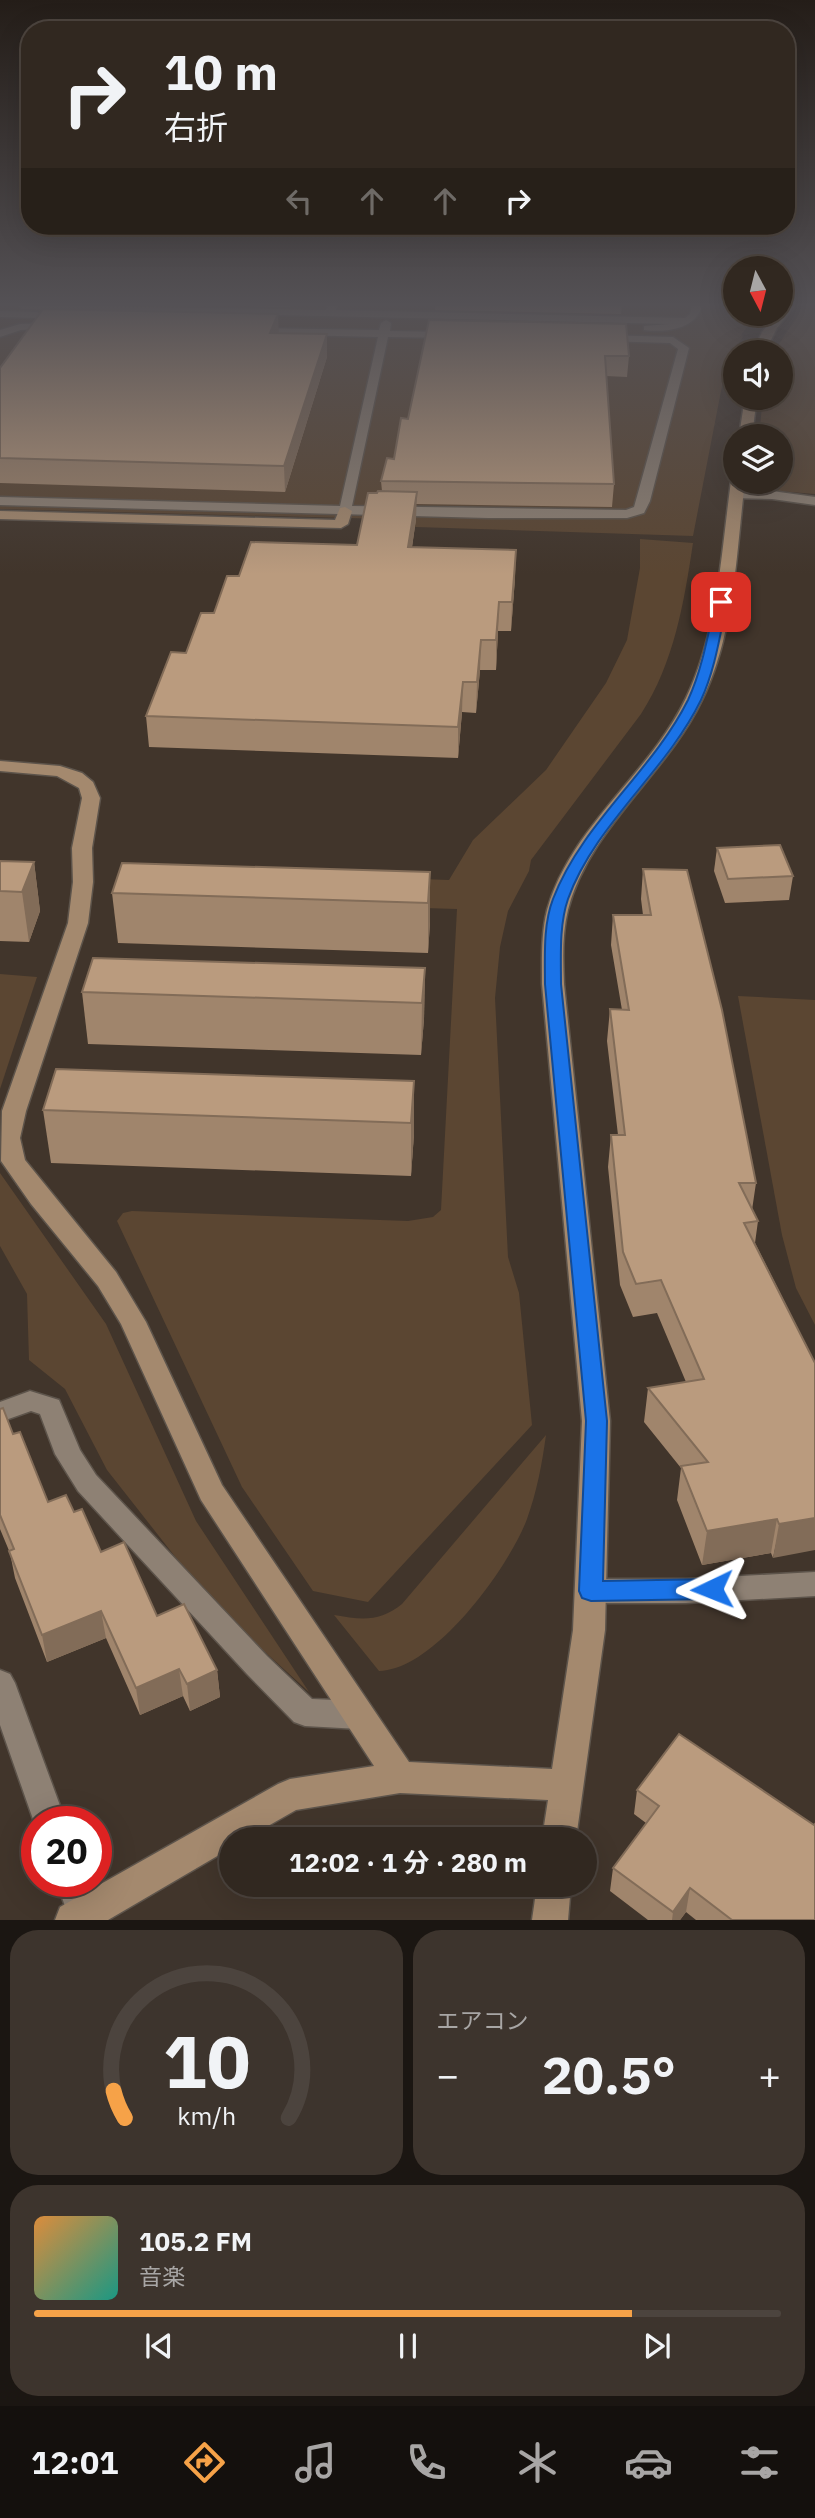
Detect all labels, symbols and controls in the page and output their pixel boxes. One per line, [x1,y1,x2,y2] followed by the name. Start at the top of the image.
[164,40,278,103] text: 10 m
[49,49,140,140] icon: right
[164,106,228,148] text: 右折
[280,182,318,220] icon: left
[353,182,391,220] icon: ahead
[426,182,464,220] icon: ahead
[499,182,537,220] icon: right
[723,256,793,326] north arrow
[723,256,793,494] map controls
[723,340,793,410] button: sound
[723,424,793,494] button: layers
[691,572,751,632] pin
[702,583,740,621] icon: arrive
[675,1552,749,1626] position arrow
[21,1806,112,1897] speed limit sign: 20
[289,1845,527,1879] text: 12:02 · 1 分 · 280 m
[437,2005,529,2035] text: エアコン
[163,2014,250,2109] text: 10
[542,2041,676,2108] text: 20.5°
[437,2050,459,2099] text: −
[758,2050,781,2099] text: +
[177,2099,236,2132] text: km/h
[139,2224,252,2258] text: 105.2 FM
[139,2261,185,2291] text: 音楽
[140,2327,178,2365] icon: previous
[389,2327,427,2365] icon: pause
[638,2327,676,2365] icon: next
[180,2438,229,2487] icon: directions
[291,2438,340,2487] icon: music
[402,2438,451,2487] icon: phone
[513,2438,562,2487] icon: climate
[624,2438,673,2487] icon: car
[735,2438,784,2487] icon: filters
[31,2441,118,2483] text: 12:01

